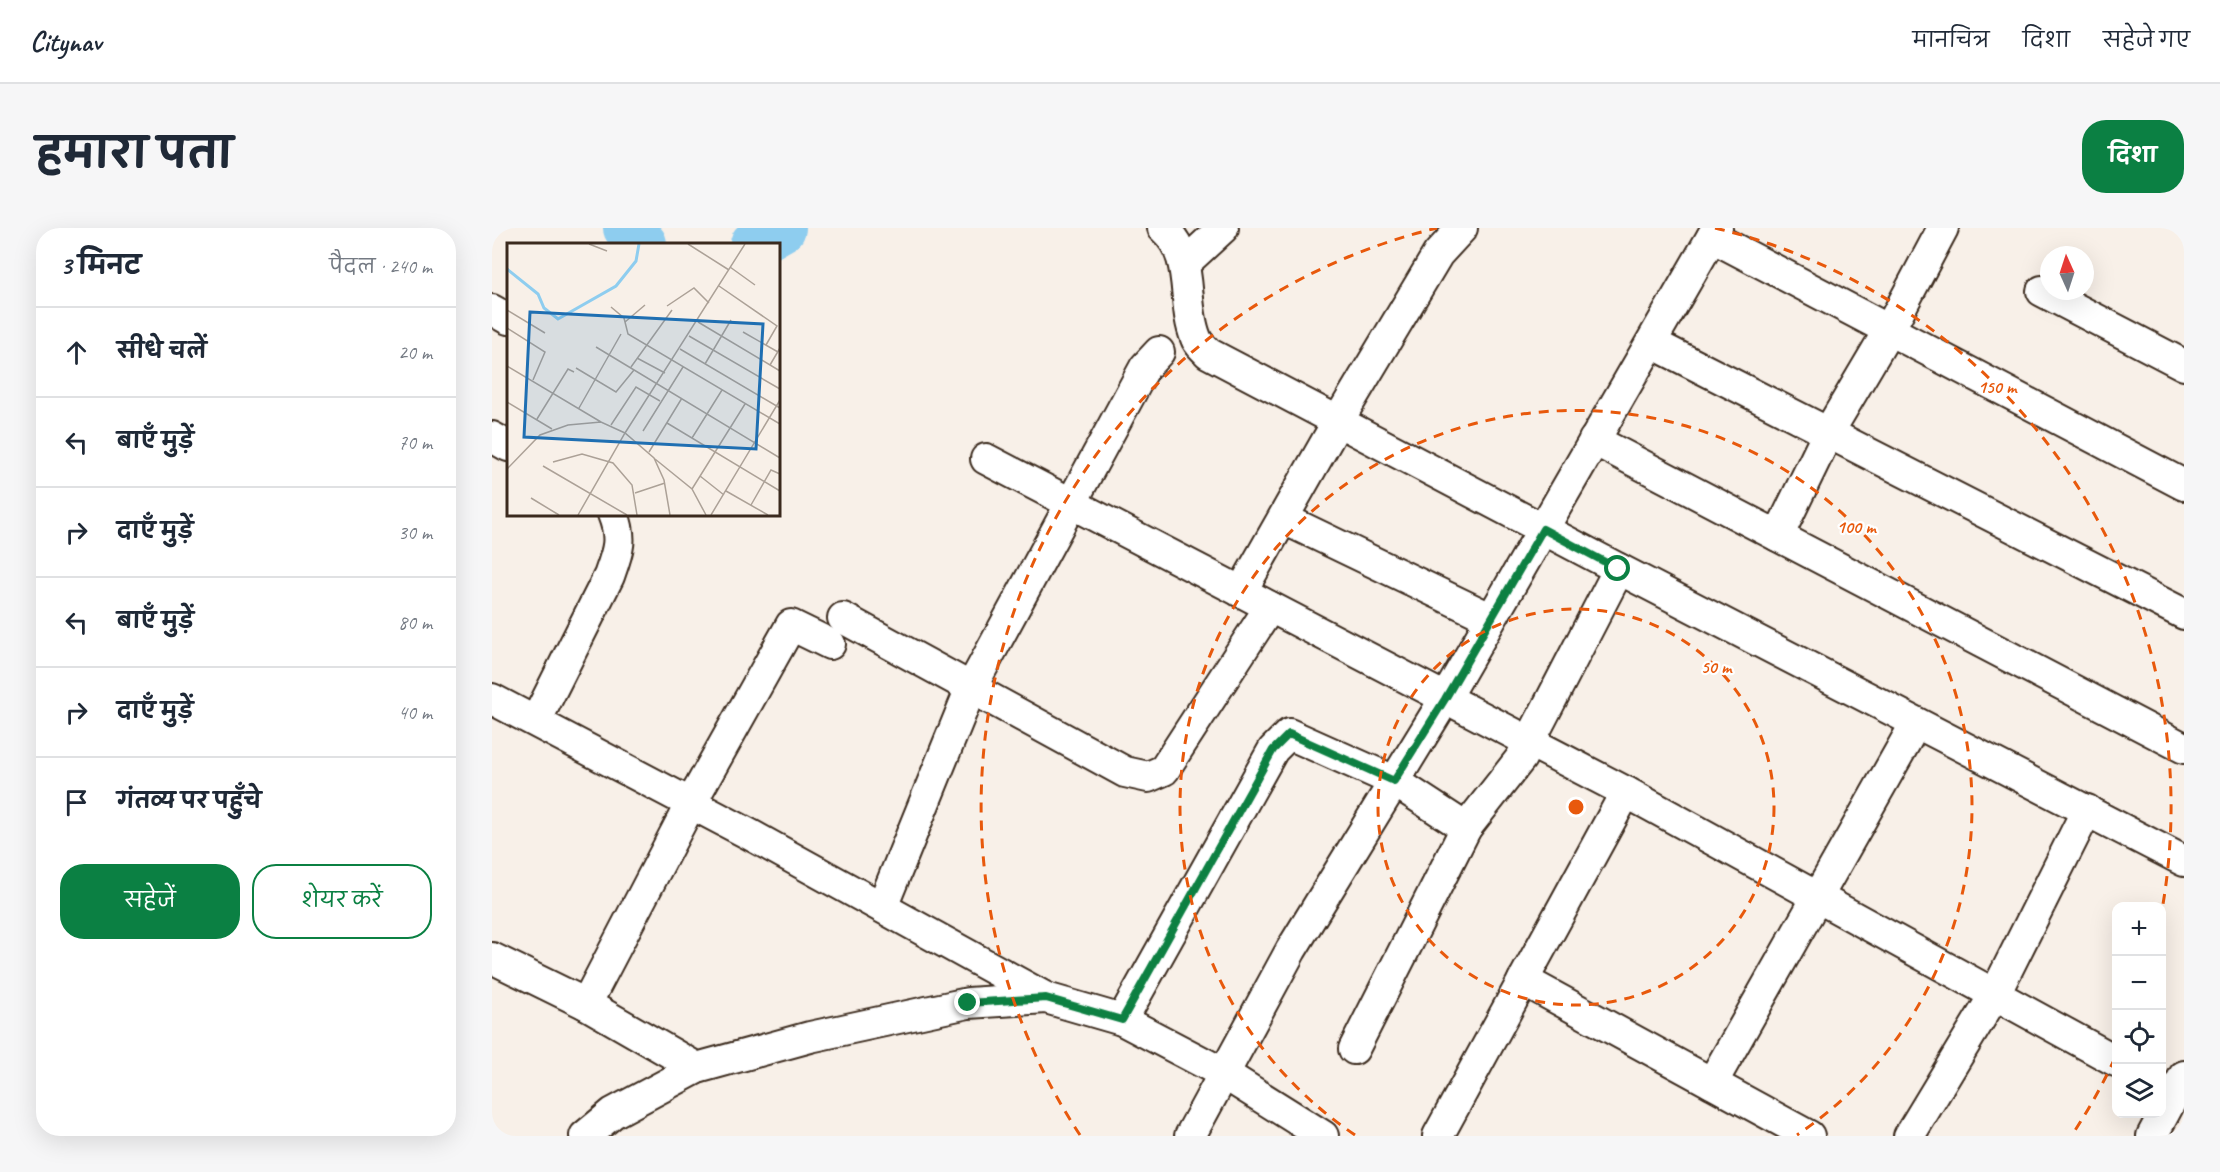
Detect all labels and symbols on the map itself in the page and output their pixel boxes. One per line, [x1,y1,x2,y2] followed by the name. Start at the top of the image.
[507,243,780,516] inset map
[2040,246,2094,300] north arrow
[1978,376,2018,398] text: 150 m
[1837,516,1877,538] text: 100 m
[1604,555,1630,581] route start
[1701,656,1733,678] text: 50 m
[1566,797,1586,817] centre of rings
[954,989,980,1015] route end

